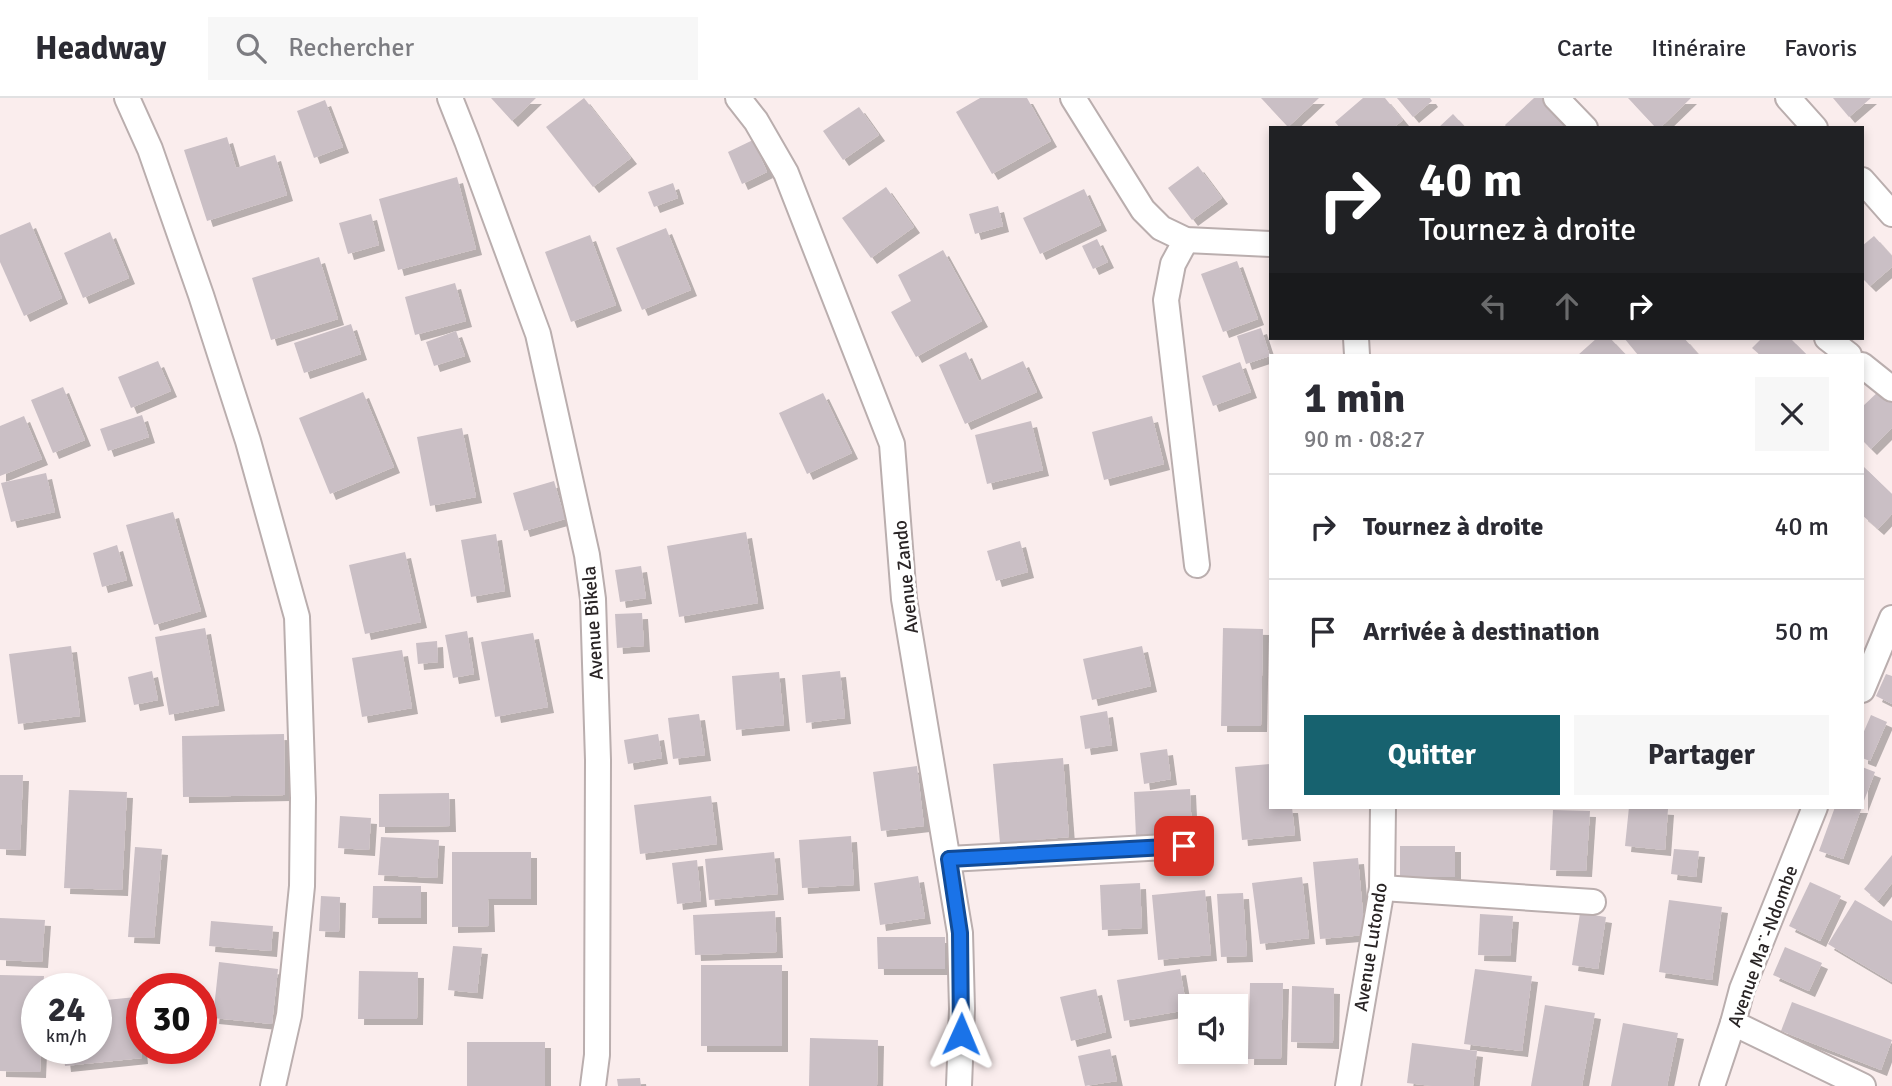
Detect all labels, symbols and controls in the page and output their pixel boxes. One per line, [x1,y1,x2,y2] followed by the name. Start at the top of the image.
[208,17,698,80] search box
[35,28,166,69] text: Headway
[232,29,270,67] icon: search
[288,32,414,64] text: Rechercher
[1557,33,1613,63] text: Carte
[1651,33,1746,63] text: Itinéraire
[1784,33,1857,63] text: Favoris
[1419,150,1522,210] text: 40 m
[1304,154,1395,245] icon: right
[1419,210,1636,249] text: Tournez à droite
[1475,287,1513,325] icon: left
[1548,287,1586,325] icon: ahead
[1621,287,1659,325] icon: right
[1304,373,1405,424] text: 1 min
[1755,377,1829,451] button: close
[1304,425,1425,454] text: 90 m · 08:27
[1304,508,1342,546] icon: right
[1363,511,1543,543] text: Tournez à droite
[1774,511,1829,543] text: 40 m
[888,519,924,635] street label: Avenue Zando
[577,565,609,681] street label: Avenue Bikela
[1304,613,1342,651] icon: arrive
[1363,616,1600,648] text: Arrivée à destination
[1774,616,1829,648] text: 50 m
[1304,715,1560,795] button: Quitter
[1574,715,1829,795] button: Partager
[1154,816,1214,876] pin
[1165,827,1203,865] icon: arrive
[1723,862,1803,1030] street label: Avenue Ma¨-Ndombe
[1349,881,1393,1013] street label: Avenue Lutondo
[126,973,217,1064] speed limit sign: 30
[48,988,85,1031] text: 24
[1178,994,1248,1064] map controls
[1178,994,1248,1064] button: sound
[924,997,998,1071] position arrow
[46,1025,87,1047] text: km/h

